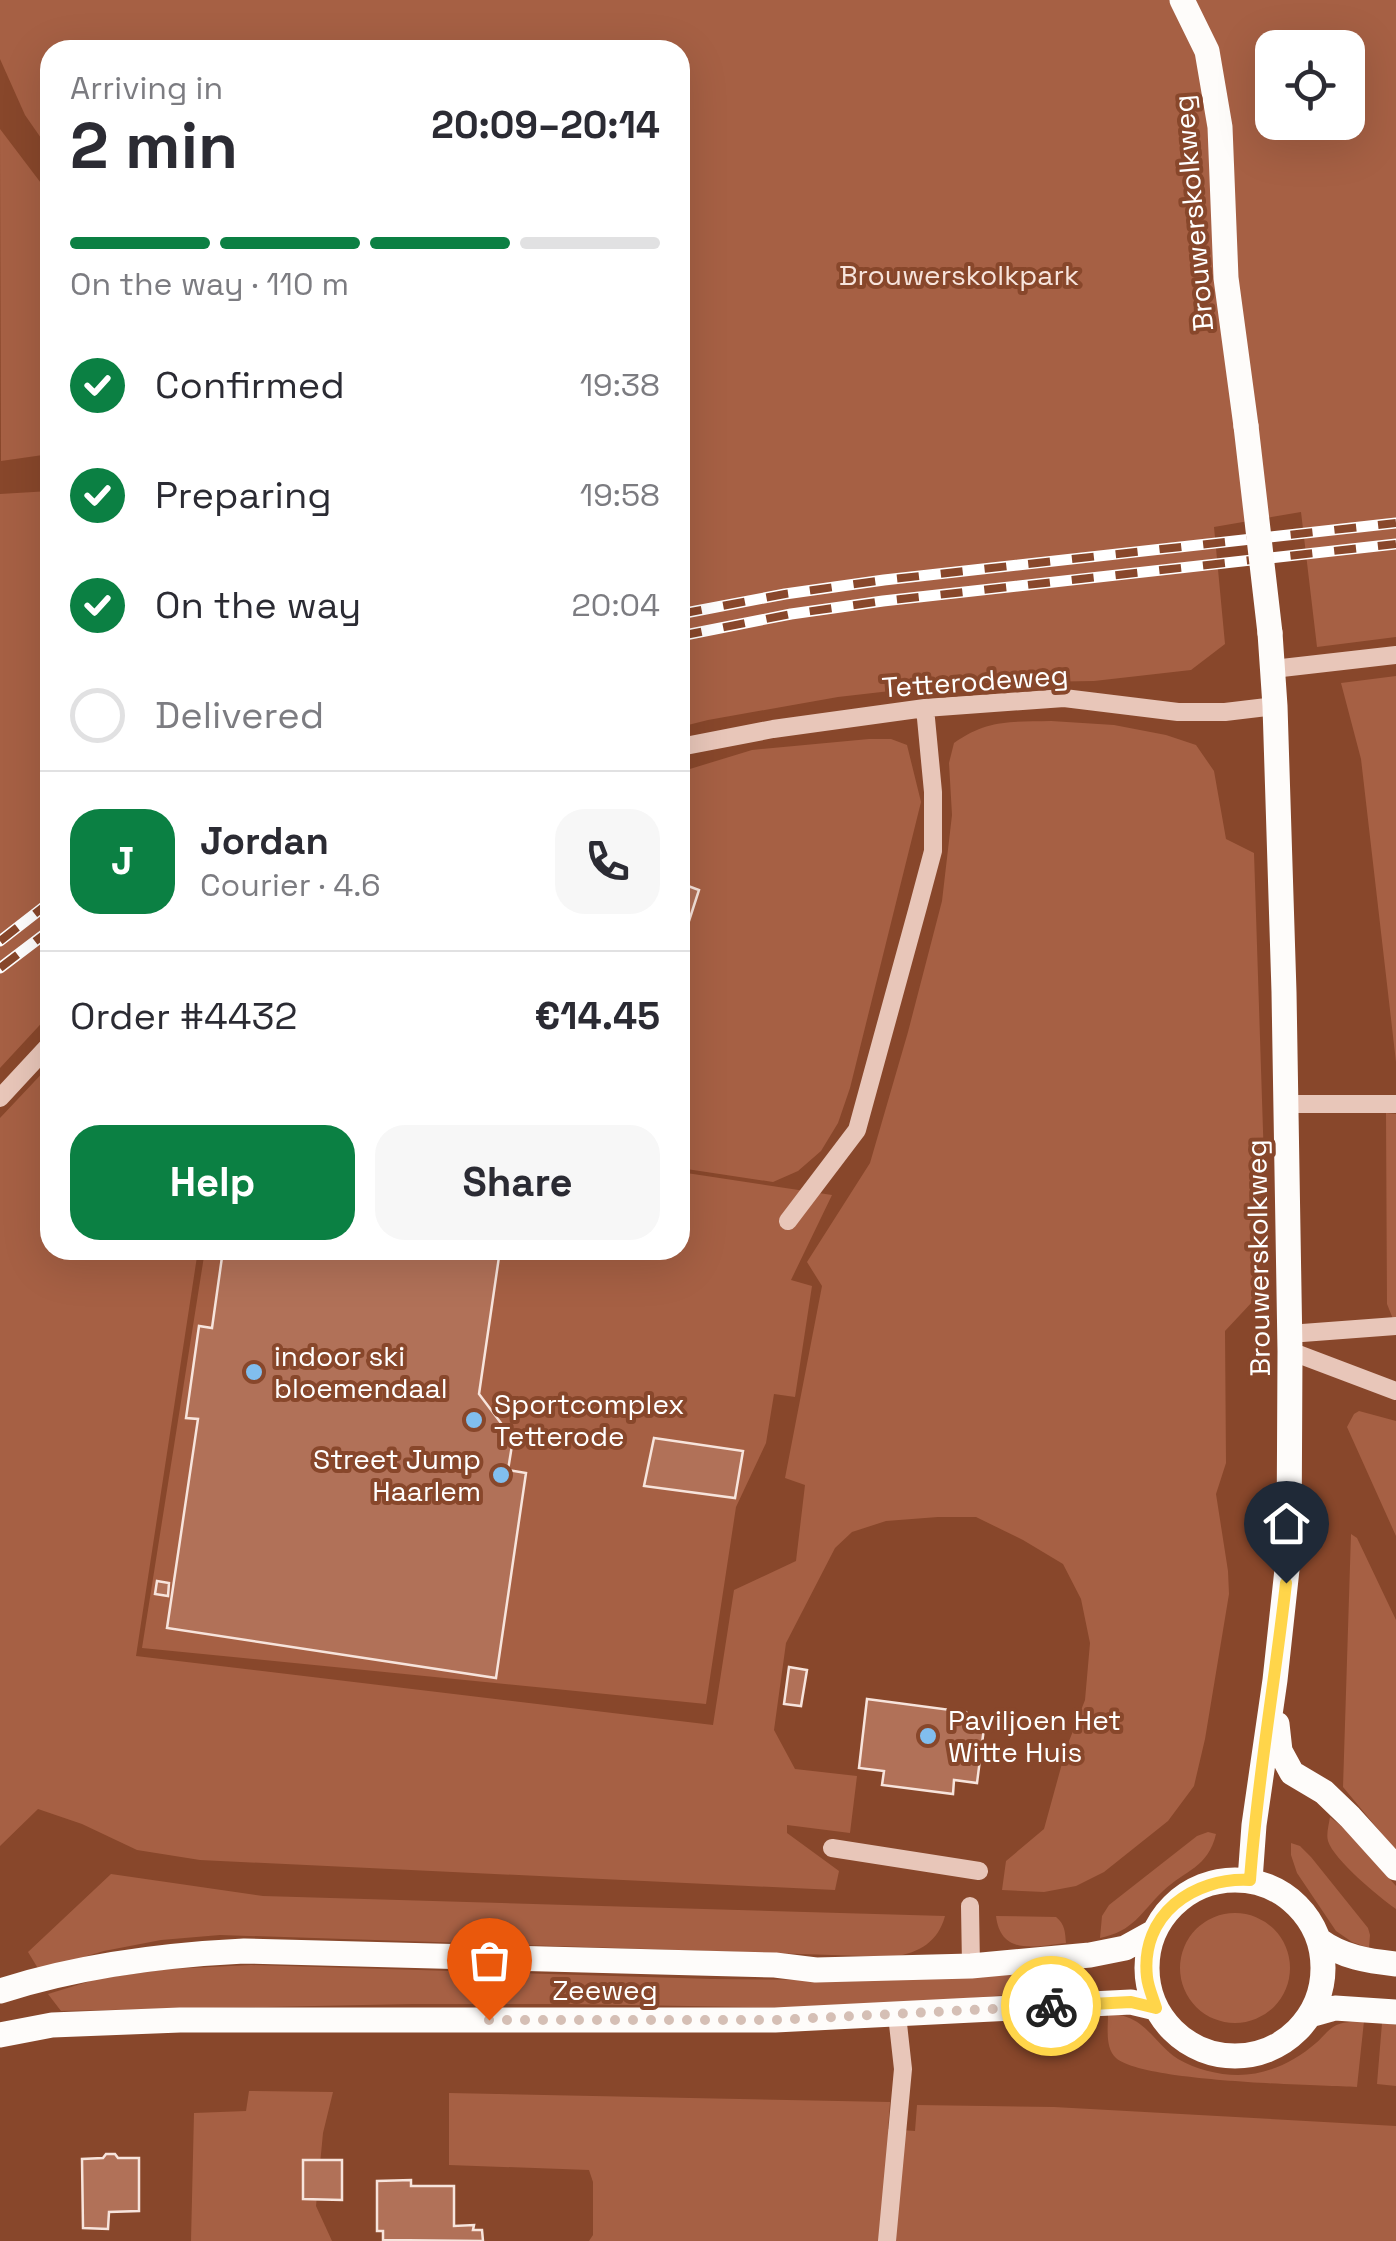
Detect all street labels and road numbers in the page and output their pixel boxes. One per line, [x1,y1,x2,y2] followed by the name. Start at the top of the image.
[1165,93,1221,333] street label: Brouwerskolkweg
[880,657,1070,705] street label: Tetterodeweg
[1238,1139,1278,1377] street label: Brouwerskolkweg
[552,1972,658,2008] street label: Zeeweg

